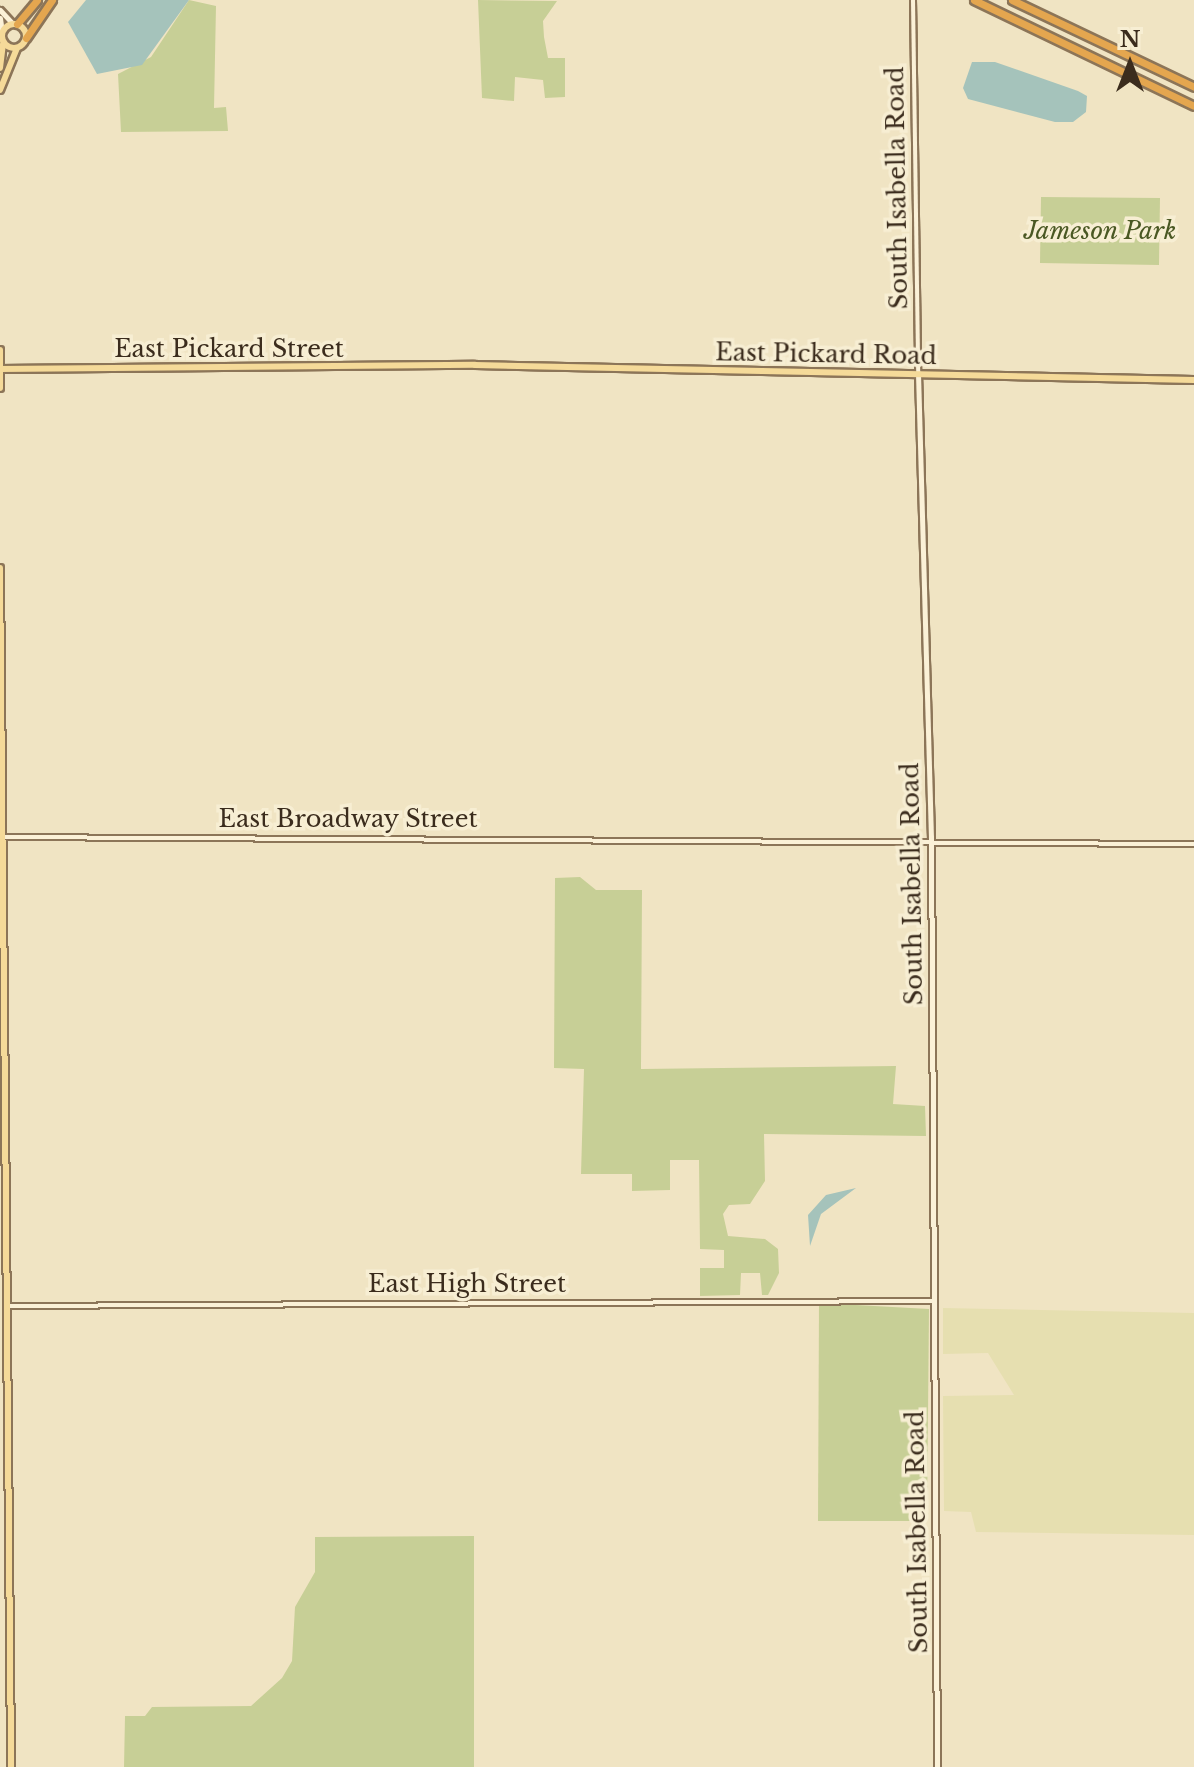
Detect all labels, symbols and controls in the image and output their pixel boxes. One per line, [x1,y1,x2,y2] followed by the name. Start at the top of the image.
[1090,24,1170,104] north arrow
[1120,26,1140,53] text: N
[880,66,914,310] street label: South Isabella Road
[1023,217,1177,245] park label: Jameson Park
[114,335,344,363] street label: East Pickard Street
[715,338,937,370] street label: East Pickard Road
[895,762,929,1006] street label: South Isabella Road
[218,805,478,833] street label: East Broadway Street
[368,1270,566,1298] street label: East High Street
[900,1410,934,1654] street label: South Isabella Road

